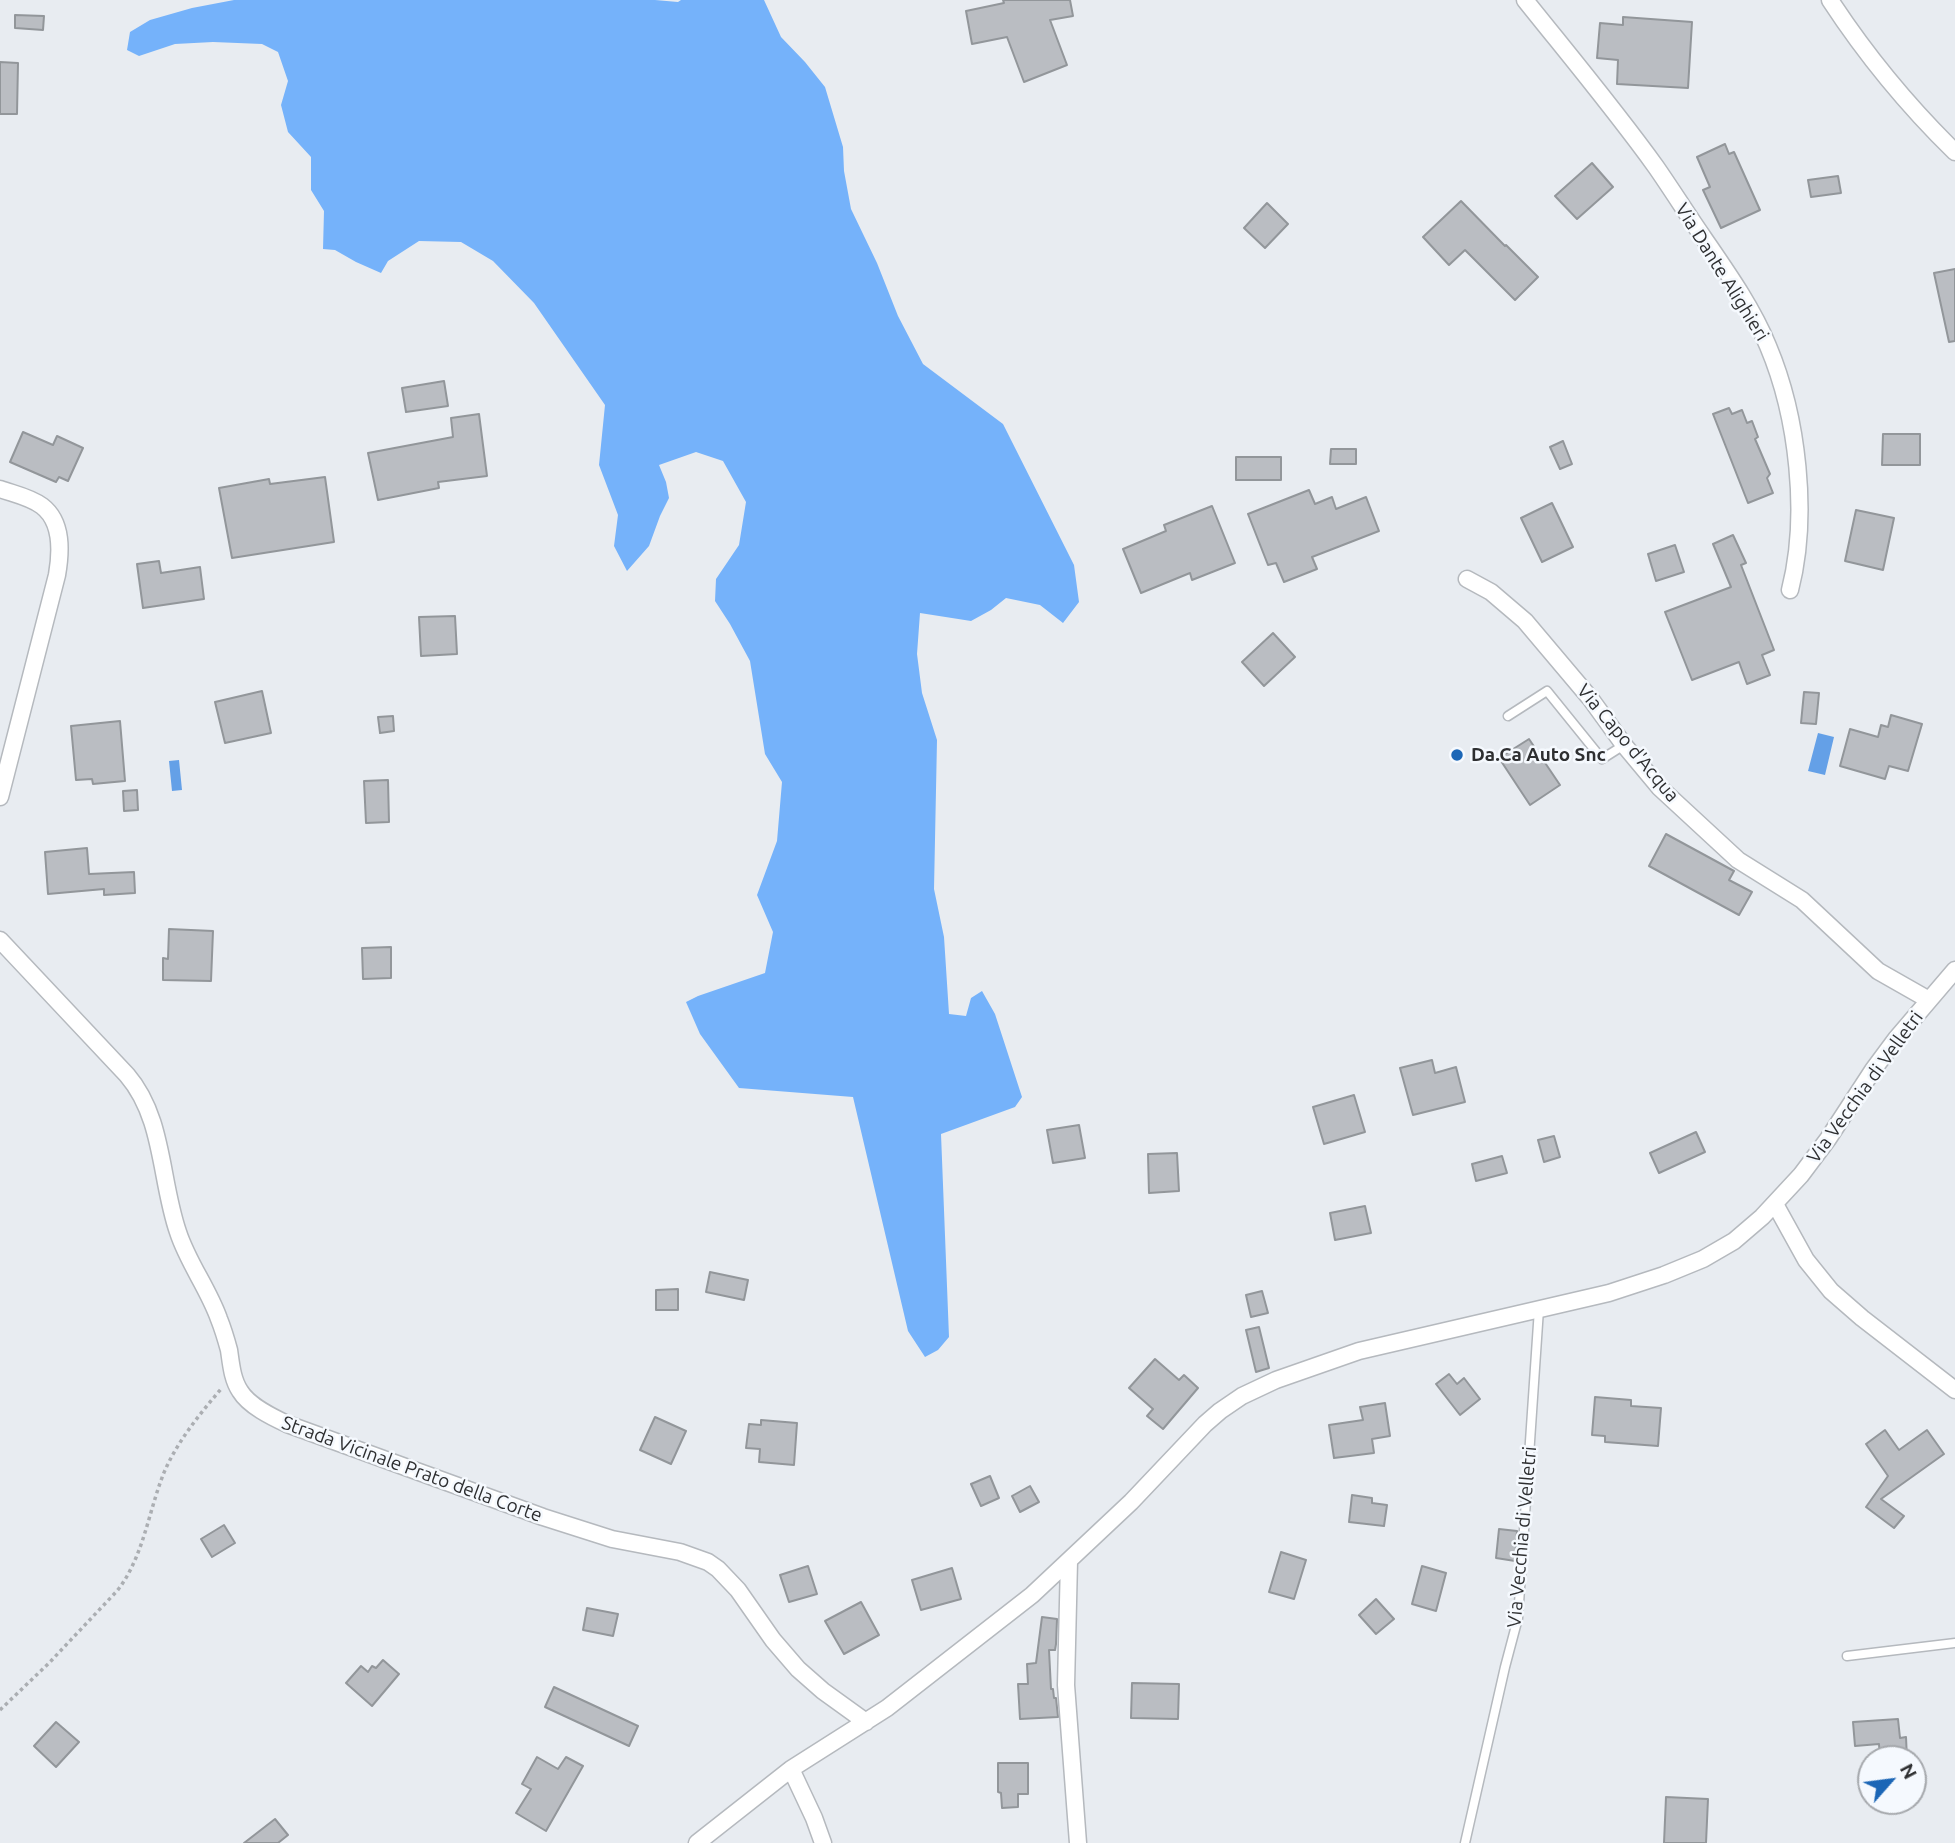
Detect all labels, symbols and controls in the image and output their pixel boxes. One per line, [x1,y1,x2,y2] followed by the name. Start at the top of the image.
[1670,199,1774,345] street label: Via Dante Alighieri
[1572,679,1684,807] street label: Via Capo d'Acqua
[1471,744,1606,766] place label: Da.Ca Auto Snc
[1449,747,1465,763] marker: Da.Ca Auto Snc
[1802,1007,1928,1167] street label: Via Vecchia di Velletri
[279,1411,545,1527] street label: Strada Vicinale Prato della Corte
[1503,1445,1541,1629] street label: Via Vecchia di Velletri
[1857,1745,1927,1815] north arrow
[1896,1760,1922,1783] text: N

